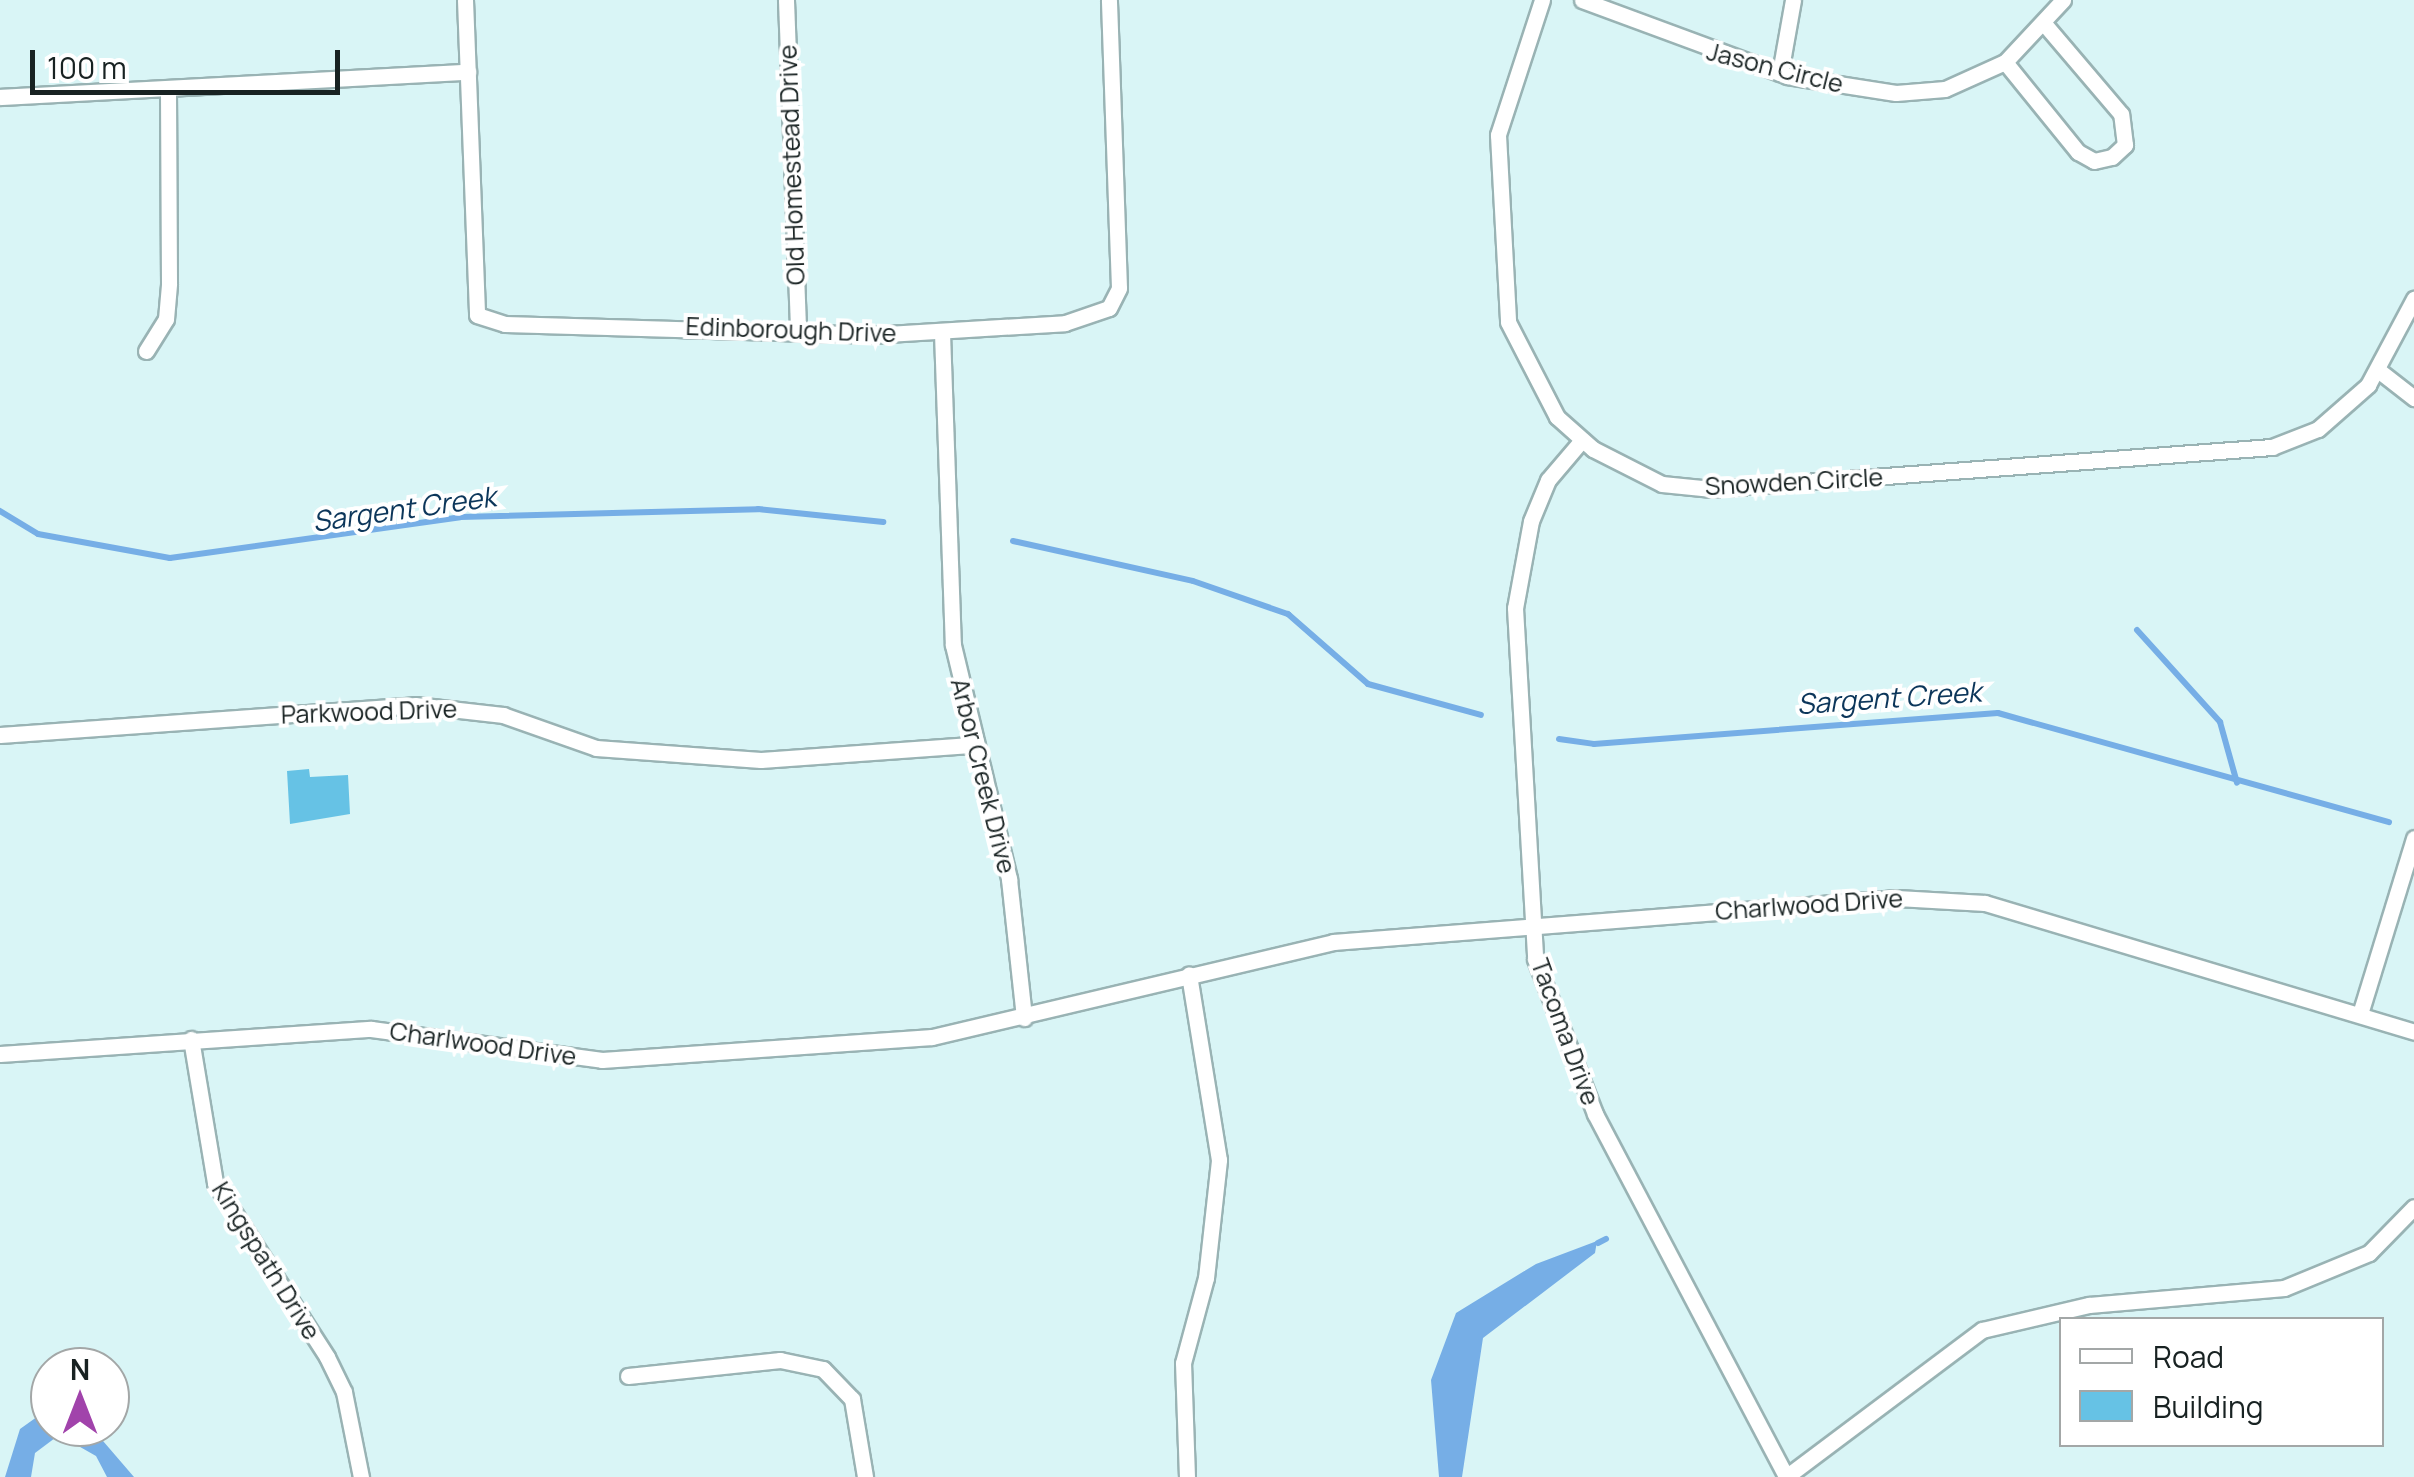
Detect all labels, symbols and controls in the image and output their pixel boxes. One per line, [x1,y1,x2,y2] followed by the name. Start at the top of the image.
[35,30,345,92] scale bar
[1704,37,1846,99] street label: Jason Circle
[773,44,811,286] street label: Old Homestead Drive
[47,47,127,88] text: 100 m
[685,311,897,349] street label: Edinborough Drive
[1704,462,1884,502] street label: Snowden Circle
[310,479,498,537] water label: Sargent Creek
[1796,674,1982,720] water label: Sargent Creek
[944,675,1022,877] street label: Arbor Creek Drive
[280,694,458,730] street label: Parkwood Drive
[1714,883,1904,927] street label: Charlwood Drive
[1525,955,1605,1109] street label: Tacoma Drive
[388,1016,578,1072] street label: Charlwood Drive
[205,1177,327,1345] street label: Kingspath Drive
[2059,1317,2384,1447] legend
[2153,1336,2224,1377] text: Road
[30,1347,130,1447] north arrow
[70,1350,90,1388] text: N
[2153,1386,2264,1427] text: Building

